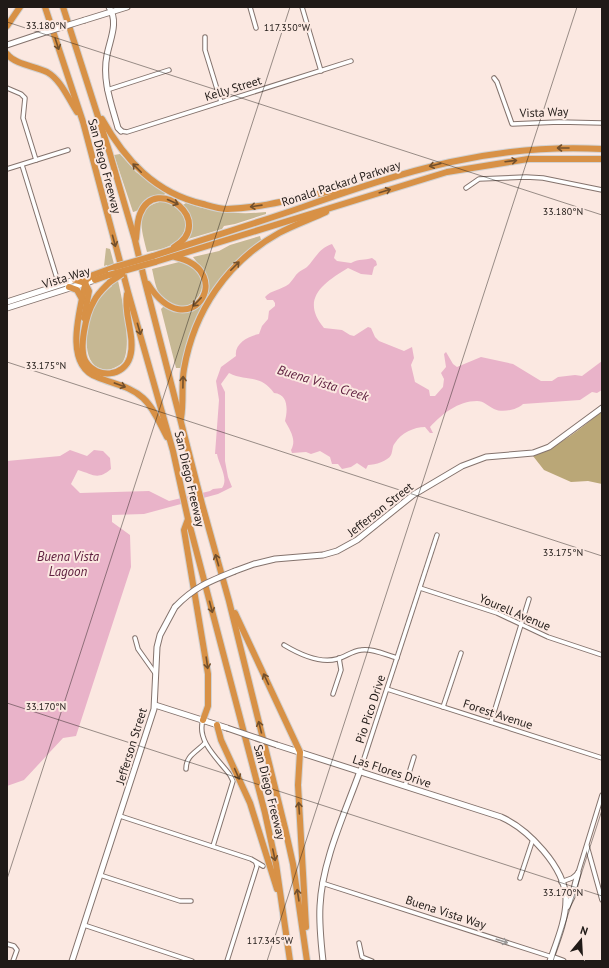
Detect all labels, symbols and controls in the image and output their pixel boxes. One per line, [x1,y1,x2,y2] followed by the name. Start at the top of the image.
[26,19,66,32] text: 33.180°N
[264,21,311,34] text: 117.350°W
[54,37,61,50] one-way arrow
[203,72,263,104] street label: Kelly Street
[518,104,569,120] street label: Vista Way
[85,117,125,216] street label: San Diego Freeway
[557,144,570,152] one-way arrow
[280,157,403,209] street label: Ronald Packard Parkway
[504,158,517,165] one-way arrow
[428,162,441,169] one-way arrow
[132,163,142,173] one-way arrow
[378,187,391,194] one-way arrow
[167,199,179,206] one-way arrow
[250,202,263,210] one-way arrow
[543,205,583,218] text: 33.180°N
[111,234,119,247] one-way arrow
[230,261,240,271] one-way arrow
[39,263,92,292] street label: Vista Way
[193,297,202,307] one-way arrow
[135,322,143,335] one-way arrow
[26,359,66,372] text: 33.175°N
[275,361,372,405] water label: Buena Vista Creek
[179,376,187,389] one-way arrow
[114,382,126,390] one-way arrow
[172,430,208,529] street label: San Diego Freeway
[343,479,416,540] street label: Jefferson Street
[543,546,583,559] text: 33.175°N
[37,548,100,580] water label: Buena Vista Lagoon
[213,554,220,567] one-way arrow
[477,590,553,634] street label: Yourell Avenue
[208,601,216,614] one-way arrow
[203,656,211,669] one-way arrow
[262,673,269,685] one-way arrow
[352,673,388,745] street label: Pio Pico Drive
[461,696,535,732] street label: Forest Avenue
[26,700,66,713] text: 33.170°N
[112,706,150,787] street label: Jefferson Street
[256,721,263,734] one-way arrow
[251,743,289,842] street label: San Diego Freeway
[351,751,433,791] street label: Las Flores Drive
[234,768,241,780] one-way arrow
[295,802,302,815] one-way arrow
[271,849,279,862] one-way arrow
[543,886,583,899] text: 33.170°N
[294,889,302,902] one-way arrow
[404,892,489,932] street label: Buena Vista Way
[561,920,601,960] north arrow
[578,923,590,938] text: N
[247,934,294,947] text: 117.345°W
[495,938,508,945] one-way arrow

